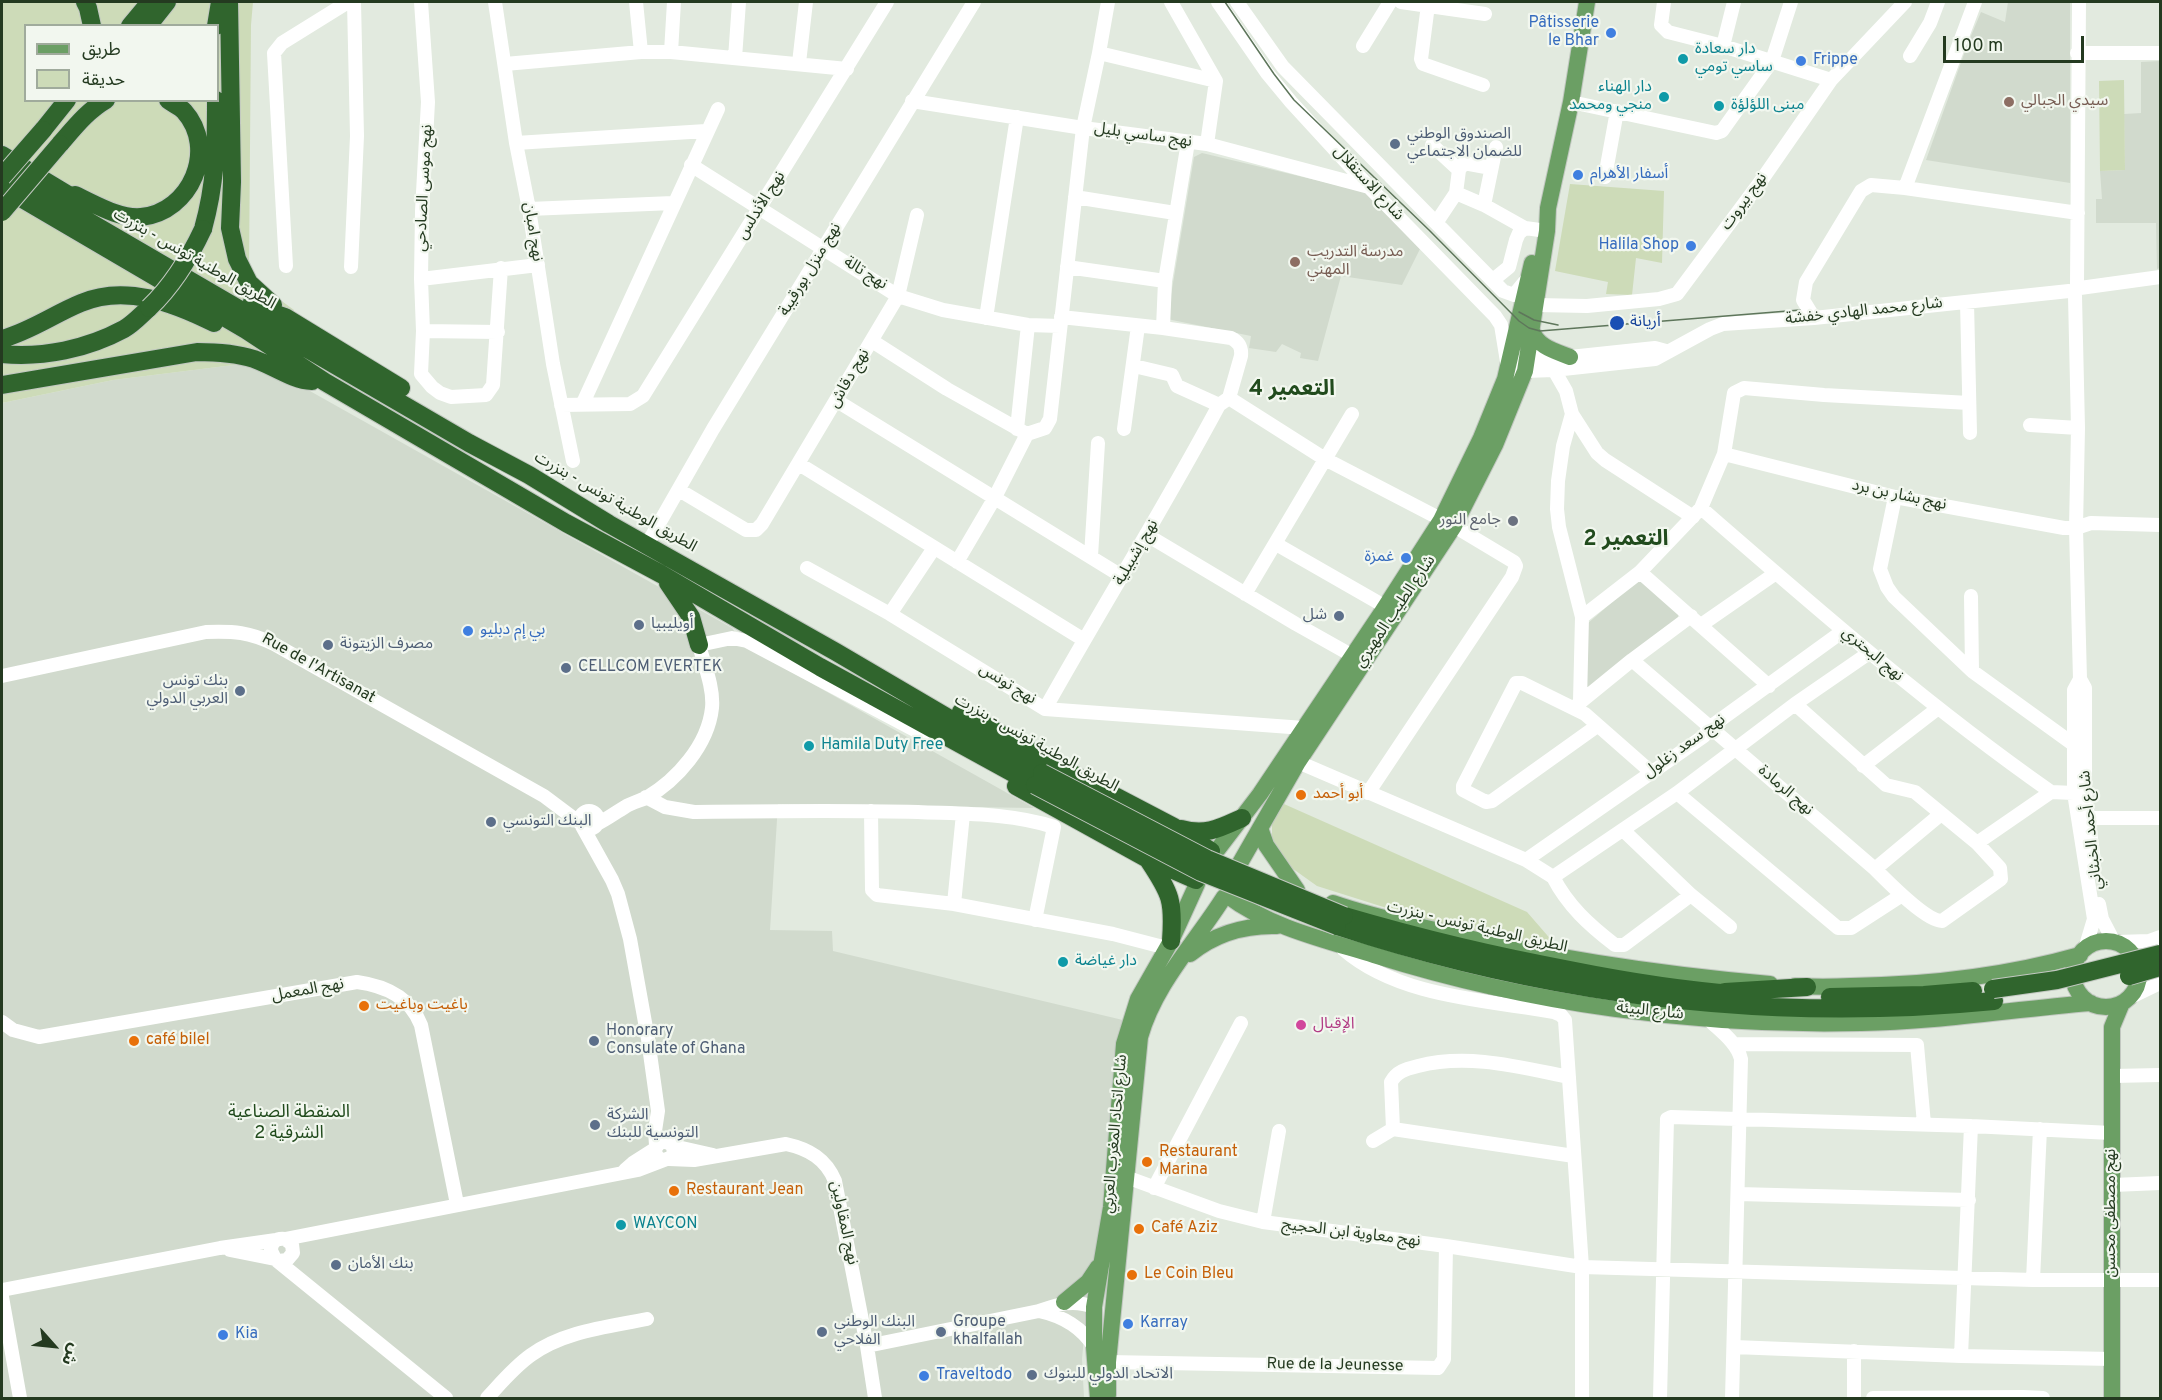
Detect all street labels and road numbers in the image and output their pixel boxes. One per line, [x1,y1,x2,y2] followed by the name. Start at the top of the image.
[1093,120,1193,152] street label: نهج ساسي بليل
[412,124,438,252] street label: نهج موسى الصادحي
[1329,143,1407,225] street label: شارع الاستقلال
[733,168,791,244] street label: نهج الأندلس
[1718,170,1772,234] street label: نهج بيروت
[518,201,546,263] street label: نهج امبان
[109,206,279,314] street label: الطريق الوطنية تونس - بنزرت
[776,220,846,320] street label: نهج منزل بورقيبة
[840,253,890,295] street label: نهج تالة
[1784,294,1944,330] street label: شارع محمد الهادي خفشة
[825,346,875,412] street label: نهج دقاش
[530,449,700,557] street label: الطريق الوطنية تونس - بنزرت
[1850,477,1948,515] street label: نهج بشار بن برد
[1110,517,1164,589] street label: نهج إشبيلية
[1351,552,1441,672] street label: شارع الطيب المهيري
[1837,624,1907,686] street label: نهج البحتري
[258,630,378,708] street label: Rue de l'Artisanat
[975,660,1039,710] street label: نهج تونس
[951,691,1121,797] street label: الطريق الوطنية تونس - بنزرت
[1640,711,1730,783] street label: نهج سعد زغلول
[1753,762,1817,820] street label: نهج الرمادة
[2076,769,2108,891] street label: شارع أحمد الخبثاني
[1385,898,1569,958] street label: الطريق الوطنية تونس - بنزرت
[270,975,346,1007] street label: نهج المعمل
[1615,999,1685,1025] street label: شارع البيئة
[1099,1054,1133,1214] street label: شارع اتحاد المغرب العربي
[2102,1149,2122,1277] street label: نهج مصطفى محسن
[825,1179,861,1267] street label: نهج المقاولين
[1281,1216,1421,1252] street label: نهج معاوية ابن الحجيج
[1266,1355,1404,1377] street label: Rue de la Jeunesse

